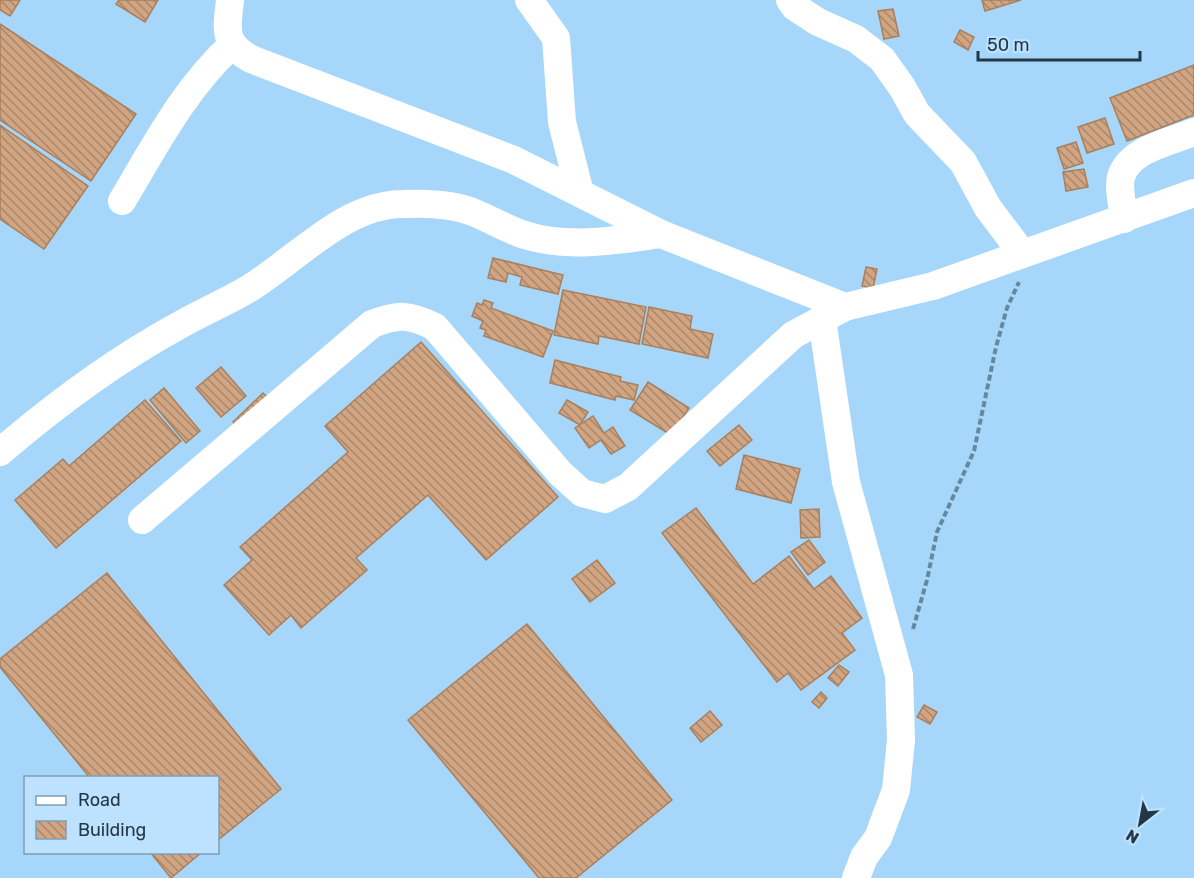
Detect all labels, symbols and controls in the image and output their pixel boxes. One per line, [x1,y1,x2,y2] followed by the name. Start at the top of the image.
[978,24,1140,62] scale bar
[987,34,1030,56] text: 50 m
[24,776,219,854] legend
[78,789,121,811] text: Road
[1110,794,1170,854] north arrow
[78,819,146,841] text: Building
[1123,825,1142,848] text: N

